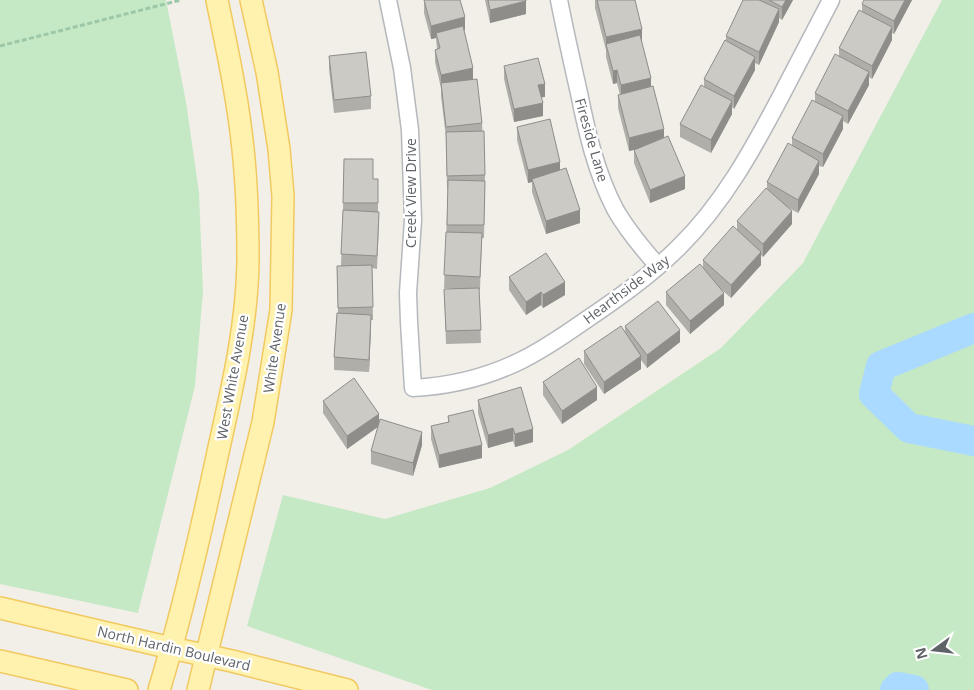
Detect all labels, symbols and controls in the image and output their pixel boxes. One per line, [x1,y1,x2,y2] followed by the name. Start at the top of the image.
[571,96,613,184] street label: Fireside Lane
[401,138,420,248] street label: Creek View Drive
[579,250,674,328] street label: Hearthside Way
[258,302,290,394] street label: White Avenue
[212,313,252,441] street label: West White Avenue
[96,621,252,675] street label: North Hardin Boulevard
[909,625,959,675] north arrow
[910,646,932,661] text: N

